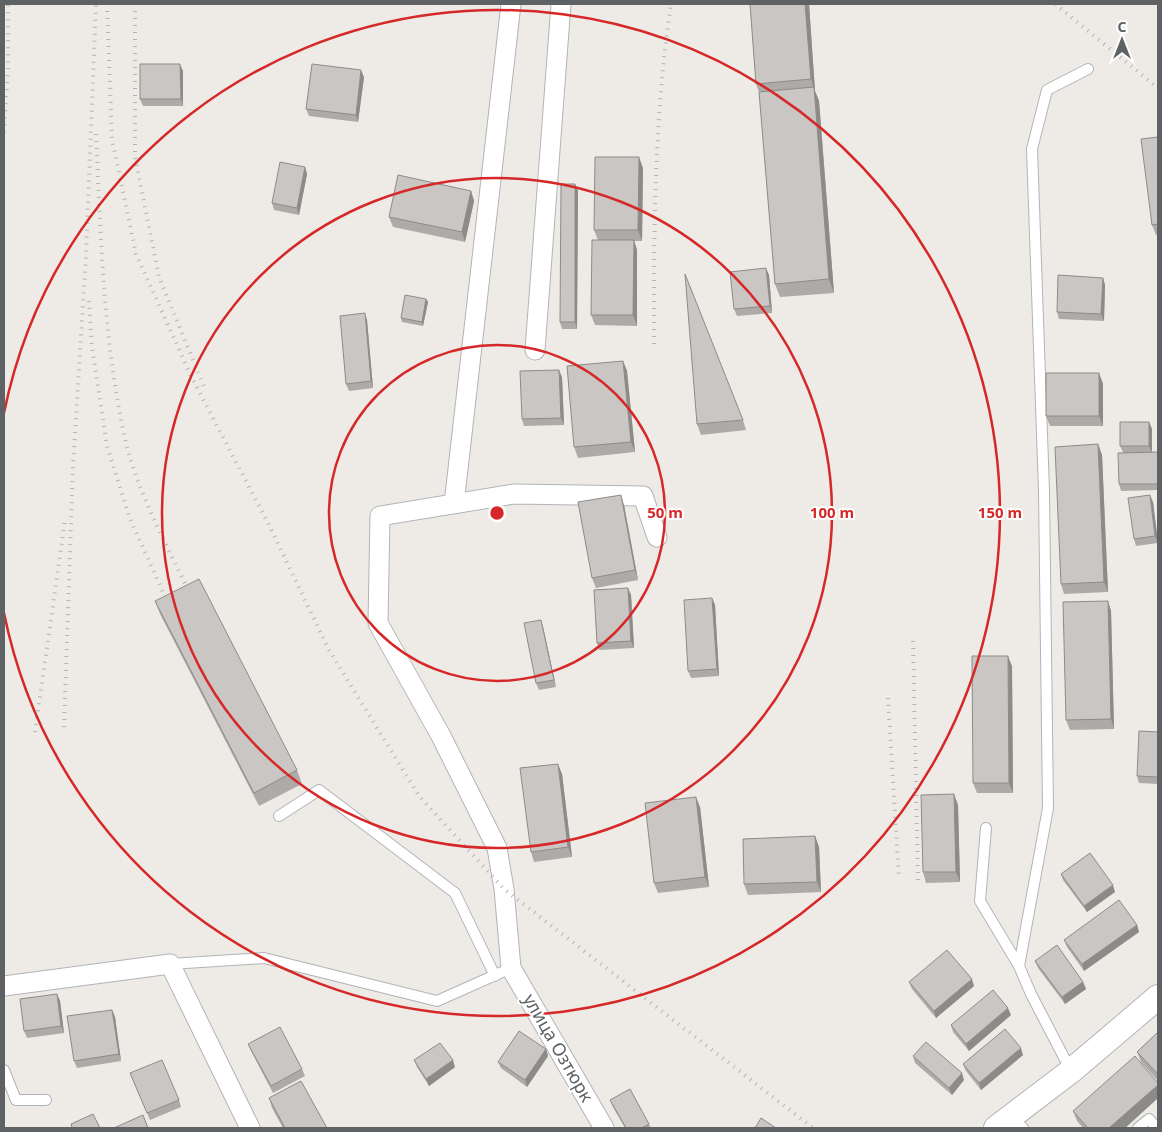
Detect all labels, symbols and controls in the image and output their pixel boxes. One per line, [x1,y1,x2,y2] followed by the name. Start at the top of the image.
[1097,15,1147,65] north arrow
[1117,17,1127,36] text: С
[647,502,683,522] text: 50 m
[810,502,854,522] text: 100 m
[978,502,1022,522] text: 150 m
[488,504,506,522] centre of rings
[518,989,600,1106] street label: улица Озтюрк

